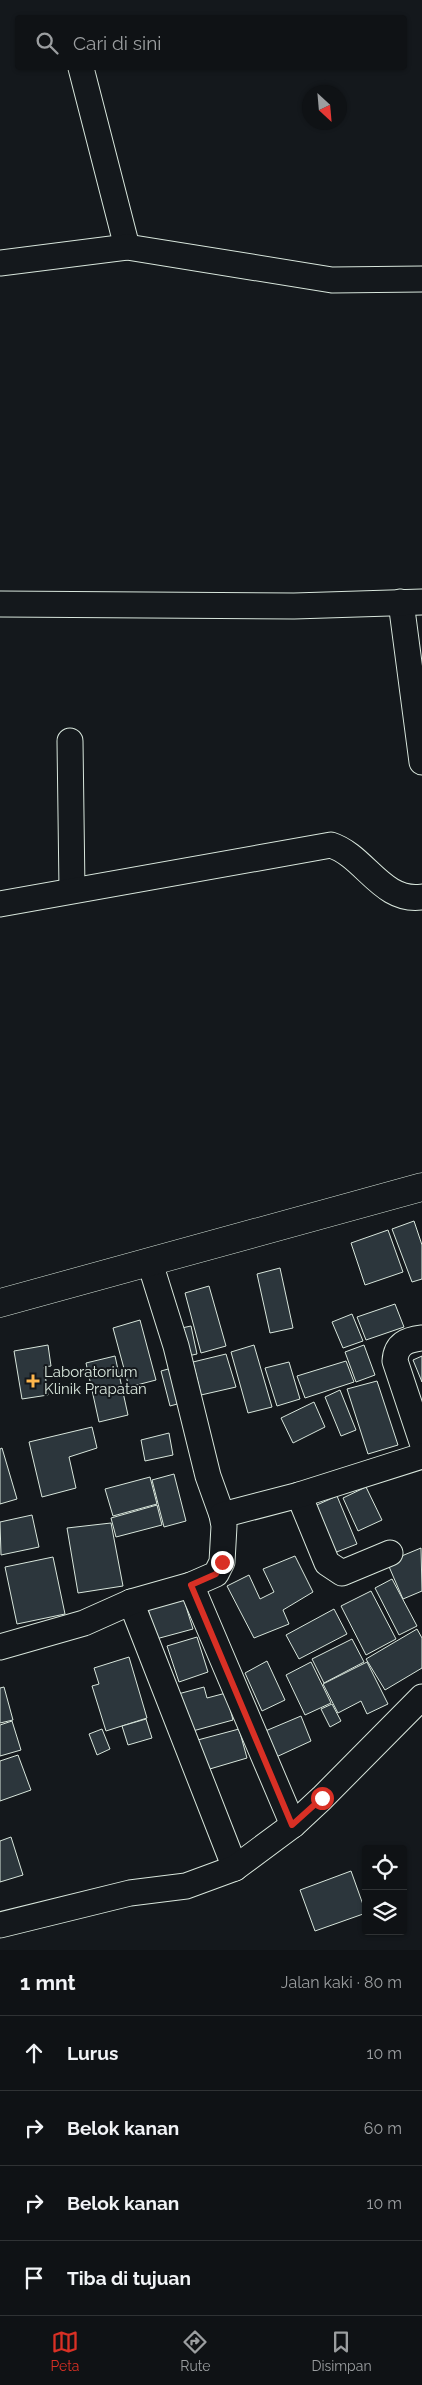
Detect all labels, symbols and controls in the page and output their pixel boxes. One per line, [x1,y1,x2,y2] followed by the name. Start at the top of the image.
[15,15,407,70] search box
[33,29,61,57] icon: search
[73,32,161,54] text: Cari di sini
[302,85,347,130] north arrow
[44,1363,147,1398] place label: Laboratorium Klinik Prapatan
[26,1374,40,1388] marker: Laboratorium Klinik Prapatan
[211,1551,234,1574] route end
[311,1787,334,1810] route start
[362,1845,407,1935] map controls
[362,1845,407,1890] button: locate
[362,1890,407,1935] button: layers
[20,1970,76,1995] text: 1 mnt
[281,1973,402,1992] text: Jalan kaki · 80 m
[20,2039,48,2067] icon: ahead
[67,2042,118,2064] text: Lurus
[367,2044,402,2063] text: 10 m
[20,2114,48,2142] icon: right
[67,2117,179,2139] text: Belok kanan
[364,2119,402,2138] text: 60 m
[20,2189,48,2217] icon: right
[67,2192,179,2214] text: Belok kanan
[367,2194,402,2213] text: 10 m
[20,2264,48,2292] icon: arrive
[67,2267,191,2289] text: Tiba di tujuan
[50,2328,79,2374] tab: Peta
[180,2328,211,2374] tab: Rute
[311,2328,372,2374] tab: Disimpan

